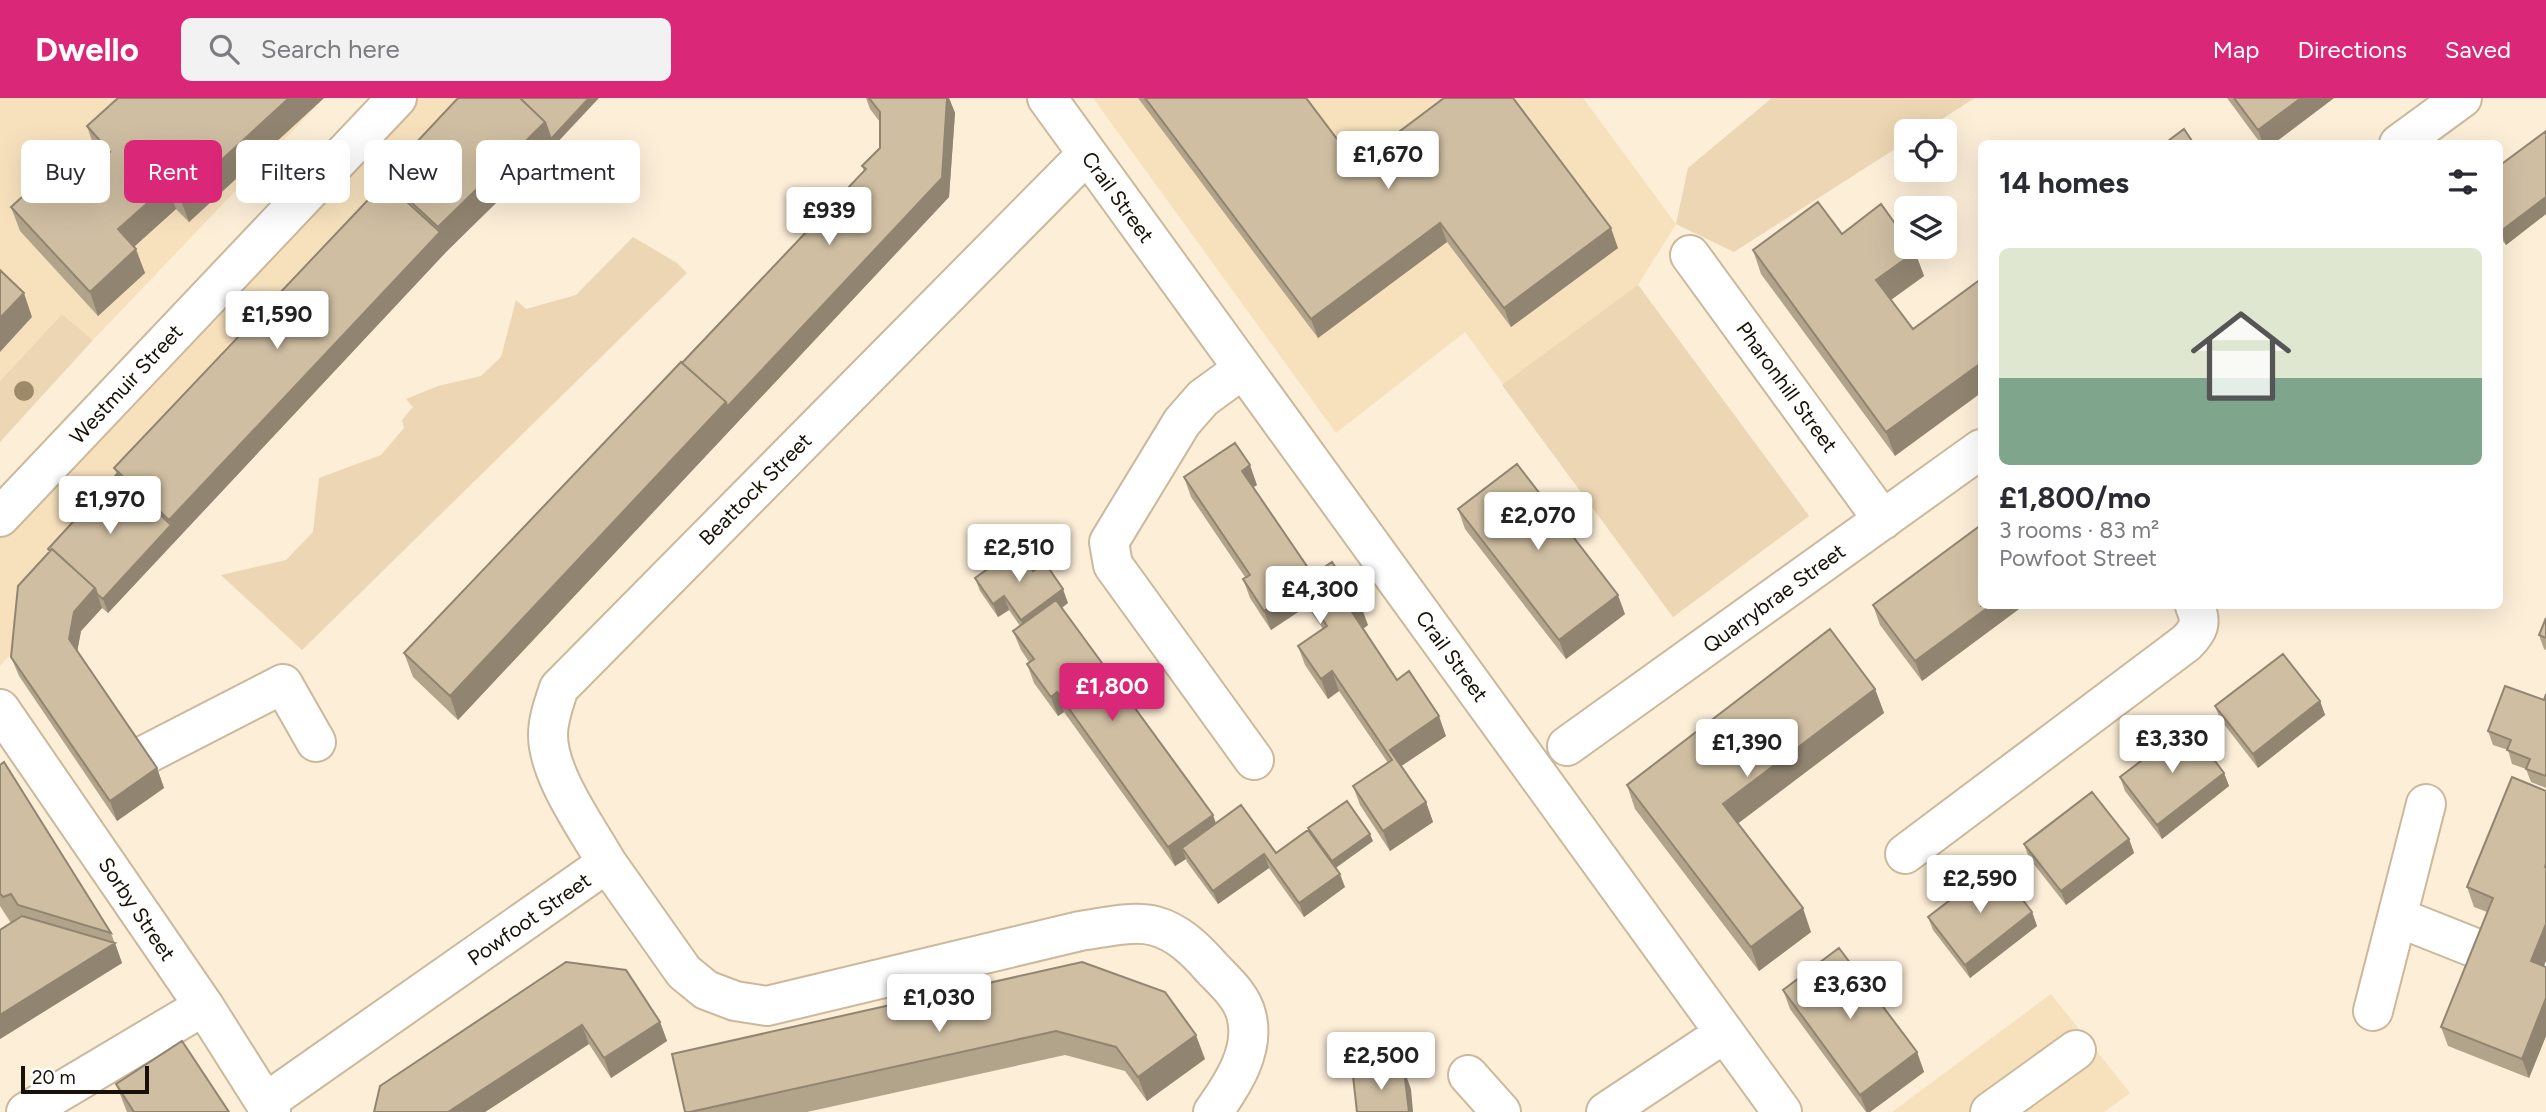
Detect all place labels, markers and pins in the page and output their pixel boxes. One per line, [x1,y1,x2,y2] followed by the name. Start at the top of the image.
[1331,132,1445,191] pin: £1,670
[788,188,870,247] pin: £939
[220,292,334,351] pin: £1,590
[53,476,167,536] pin: £1,970
[1481,492,1595,552] pin: £2,070
[962,524,1076,584] pin: £2,510
[1263,566,1377,626] pin: £4,300
[1055,664,1169,723] pin: £1,800
[2115,716,2229,775] pin: £3,330
[1690,720,1804,779] pin: £1,390
[1923,856,2037,915] pin: £2,590
[1793,962,1907,1021] pin: £3,630
[882,974,996,1034] pin: £1,030
[1324,1032,1438,1092] pin: £2,500

